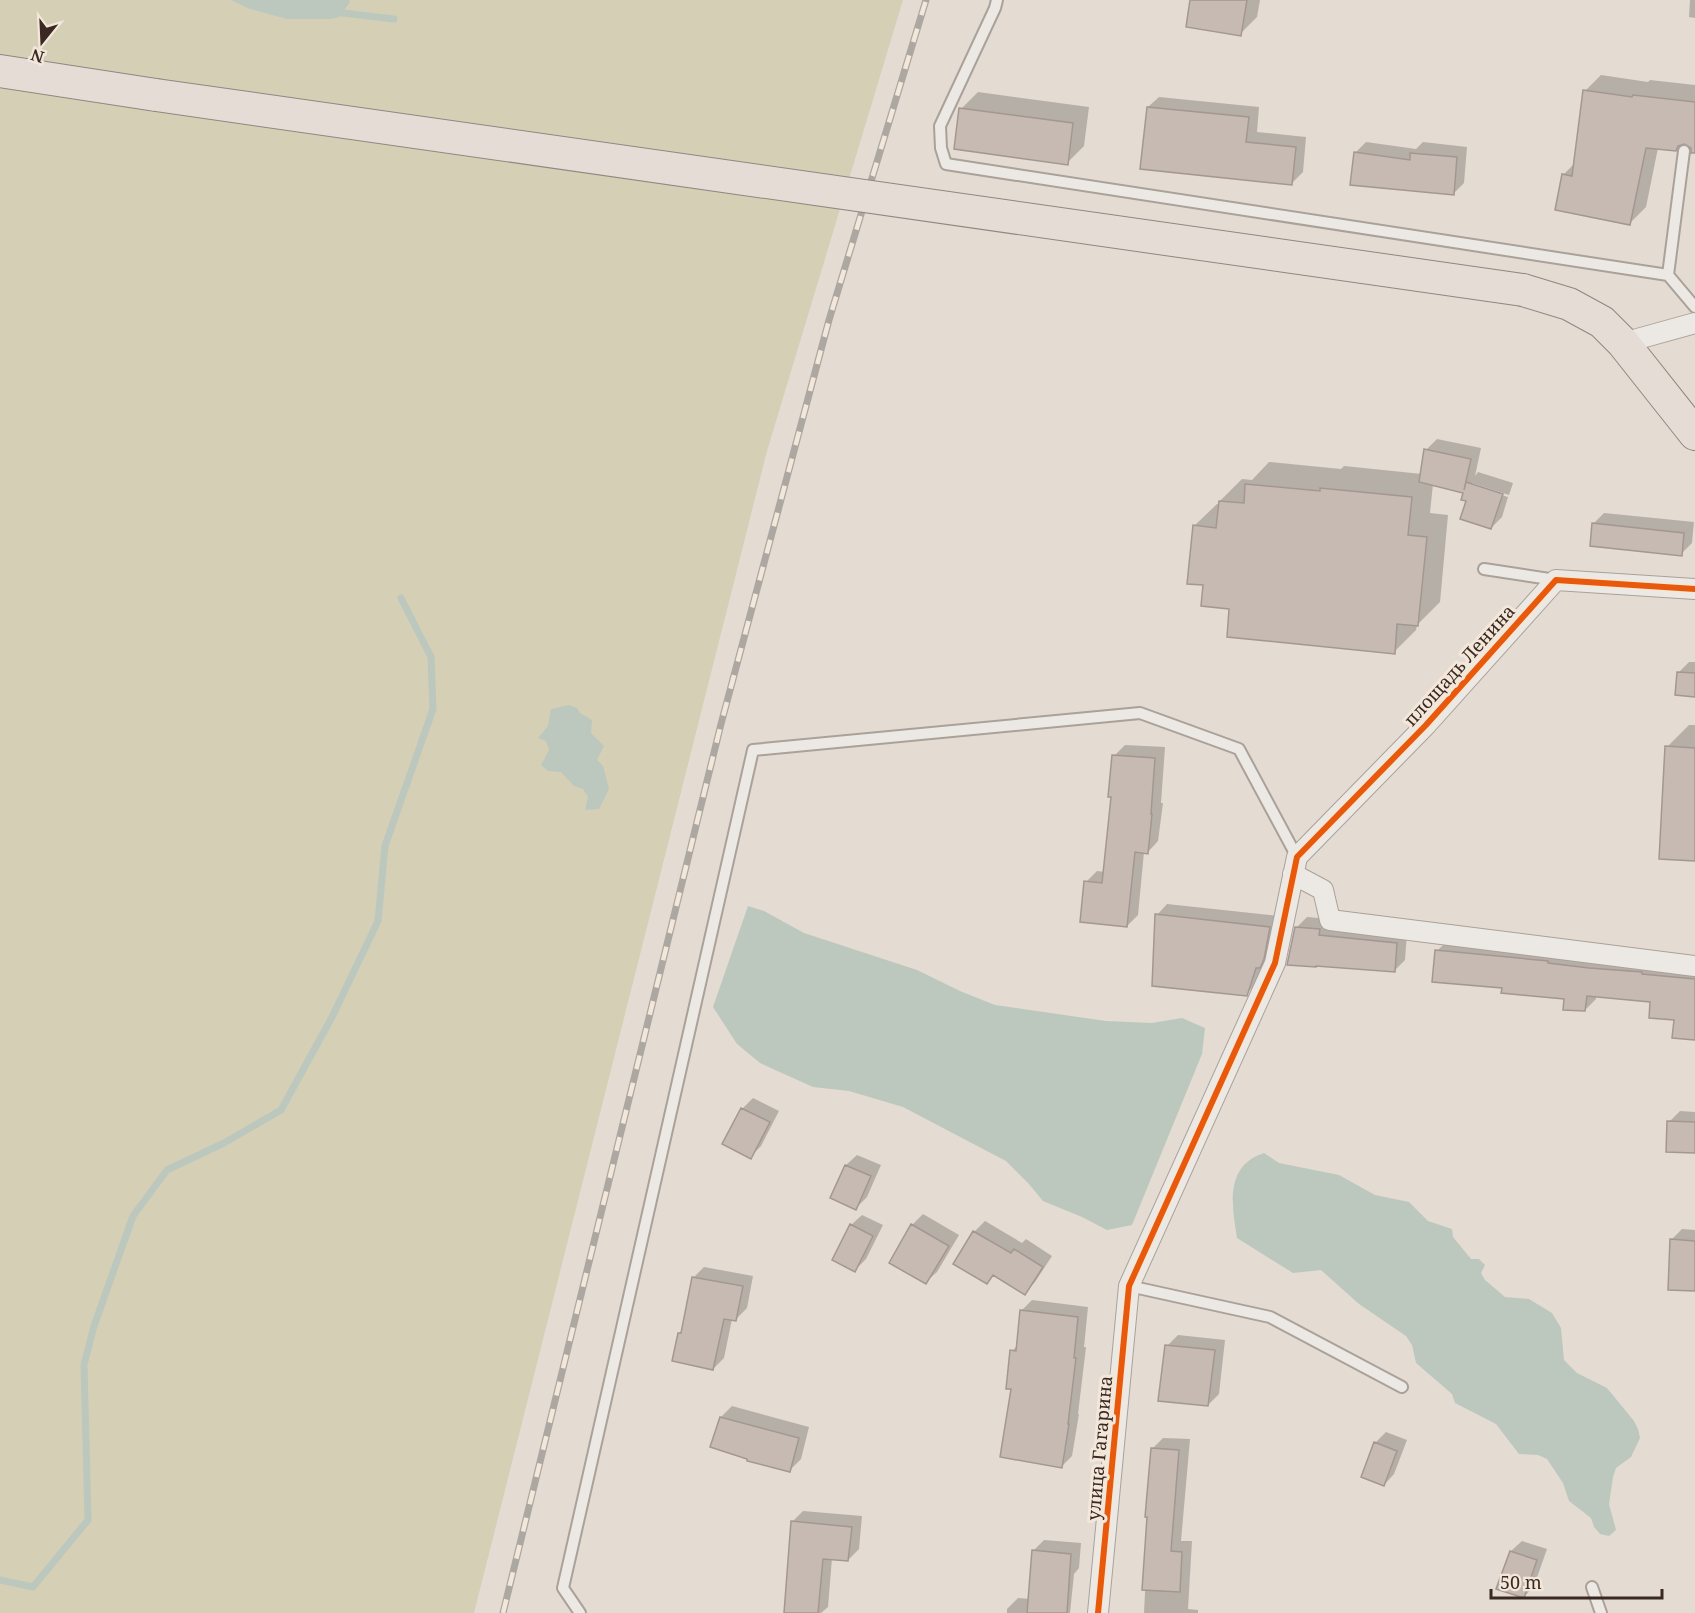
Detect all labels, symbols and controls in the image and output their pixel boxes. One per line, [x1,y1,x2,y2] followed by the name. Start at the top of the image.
[12,12,72,72] north arrow
[28,44,47,69] text: N
[1398,599,1520,731] street label: площадь Ленина
[1081,1375,1117,1521] street label: улица Гагарина
[1491,1562,1662,1600] scale bar
[1500,1570,1542,1594] text: 50 m

